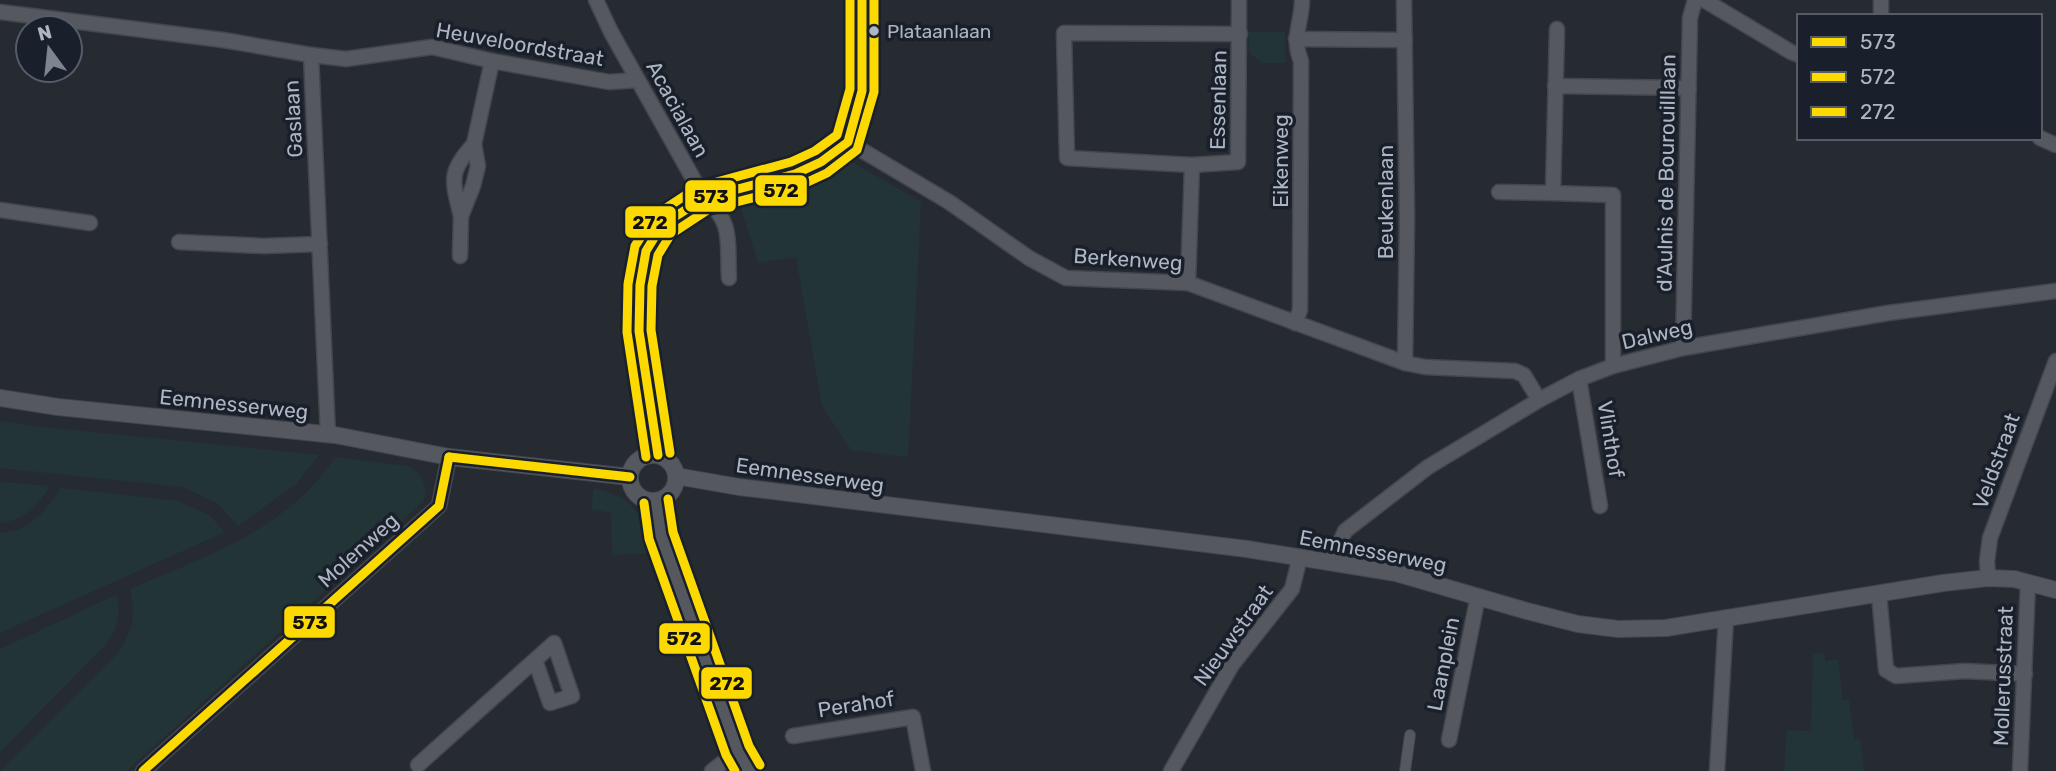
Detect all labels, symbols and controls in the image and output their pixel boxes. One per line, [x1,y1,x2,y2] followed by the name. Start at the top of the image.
[14,14,84,84] north arrow
[1797,14,2042,140] legend
[434,17,606,71] street label: Heuveloordstraat
[35,20,54,46] text: N
[887,20,991,43] place label: Plataanlaan
[867,24,881,38] marker: Plataanlaan
[1860,29,1896,54] text: 573
[1205,50,1231,150] street label: Essenlaan
[1651,54,1681,292] street label: d'Aulnis de Bourouilllaan
[641,56,715,162] street label: Acacialaan
[1860,64,1896,89] text: 572
[278,80,308,158] street label: Gaslaan
[1860,99,1895,124] text: 272
[1268,114,1293,208] street label: Eikenweg
[1373,145,1398,259] street label: Beukenlaan
[754,174,808,207] line badge: 572
[684,179,737,213] line badge: 573
[763,179,799,202] text: 572
[693,185,729,208] text: 573
[624,205,677,239] line badge: 272
[632,211,668,234] text: 272
[1073,243,1183,275] street label: Berkenweg
[1619,314,1695,354] street label: Dalweg
[158,384,310,424] street label: Eemnesserweg
[1593,399,1629,479] street label: Vlinthof
[1967,410,2025,512] street label: Veldstraat
[734,452,886,498] street label: Eemnesserweg
[313,508,403,592] street label: Molenweg
[1297,524,1449,578] street label: Eemnesserweg
[1188,580,1278,690] street label: Nieuwstraat
[283,605,336,639] line badge: 573
[1988,606,2018,746] street label: Mollerusstraat
[292,611,328,634] text: 573
[1422,615,1464,713] street label: Laanplein
[658,622,711,655] line badge: 572
[666,627,702,650] text: 572
[700,666,753,700] line badge: 272
[709,672,745,695] text: 272
[816,686,896,722] street label: Perahof

